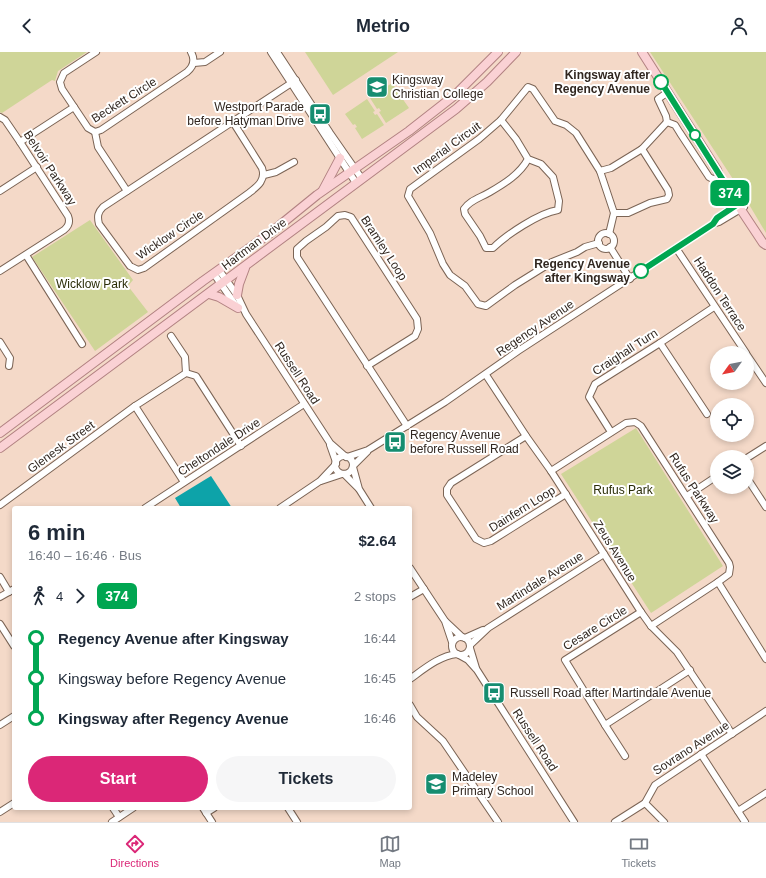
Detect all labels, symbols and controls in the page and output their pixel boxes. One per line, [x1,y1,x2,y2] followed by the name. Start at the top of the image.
[16,15,38,37] icon: back
[728,15,750,37] icon: person
[356,16,410,36] text: Metrio
[554,68,650,96] place label: Kingsway after Regency Avenue
[392,73,484,101] place label: Kingsway Christian College
[89,74,159,126] street label: Beckett Circle
[364,74,390,100] school or university icon: Kingsway Christian College
[653,74,669,90] marker: Kingsway after Regency Avenue
[187,100,304,128] place label: Westport Parade before Hatyman Drive
[307,101,333,127] bus stop icon: Westport Parade before Hatyman Drive
[411,118,484,177] street label: Imperial Circuit
[21,128,79,208] street label: Belvoir Parkway
[689,129,701,141] unlabelled marker
[707,180,753,206] line badge: 374
[718,185,742,201] text: 374
[134,207,207,263] street label: Wicklow Circle
[358,213,410,283] street label: Bramley Loop
[219,215,289,273] street label: Hartman Drive
[691,254,749,334] street label: Haddon Terrace
[534,257,630,285] place label: Regency Avenue after Kingsway
[633,263,649,279] marker: Regency Avenue after Kingsway
[56,277,129,291] park label: Wicklow Park
[494,297,577,359] street label: Regency Avenue
[590,326,660,378] street label: Craighall Turn
[272,339,322,407] street label: Russell Road
[710,346,754,390] north arrow
[710,346,754,494] map controls
[710,398,754,442] button: locate
[175,415,263,479] street label: Cheltondale Drive
[25,418,98,476] street label: Glenesk Street
[410,428,519,456] place label: Regency Avenue before Russell Road
[382,429,408,455] bus stop icon: Regency Avenue before Russell Road
[666,450,722,526] street label: Rufus Parkway
[710,450,754,494] button: layers
[486,483,558,535] street label: Dainfern Loop
[593,483,654,497] park label: Rufus Park
[591,518,640,585] street label: Zeus Avenue
[28,520,85,545] text: 6 min
[358,532,396,549] text: $2.64
[28,548,141,563] text: 16:40 – 16:46 · Bus
[494,549,586,613] street label: Martindale Avenue
[28,585,50,607] icon: walk
[69,585,91,607] icon: forward
[105,588,129,604] text: 374
[56,589,63,604] text: 4
[354,589,396,604] text: 2 stops
[560,603,630,653] street label: Cesare Circle
[58,630,289,647] text: Regency Avenue after Kingsway
[363,631,396,646] text: 16:44
[58,670,286,687] text: Kingsway before Regency Avenue
[363,671,396,686] text: 16:45
[481,680,507,706] bus stop icon: Russell Road after Martindale Avenue
[510,686,712,700] place label: Russell Road after Martindale Avenue
[510,706,560,774] street label: Russell Road
[58,710,289,727] text: Kingsway after Regency Avenue
[363,711,396,726] text: 16:46
[650,718,732,778] street label: Sovrano Avenue
[28,756,208,802] button: Start
[216,756,396,802] button: Tickets
[452,770,533,798] place label: Madeley Primary School
[423,771,449,797] school or university icon: Madeley Primary School
[110,833,159,869] tab: Directions
[379,833,401,869] tab: Map
[621,833,656,869] tab: Tickets

